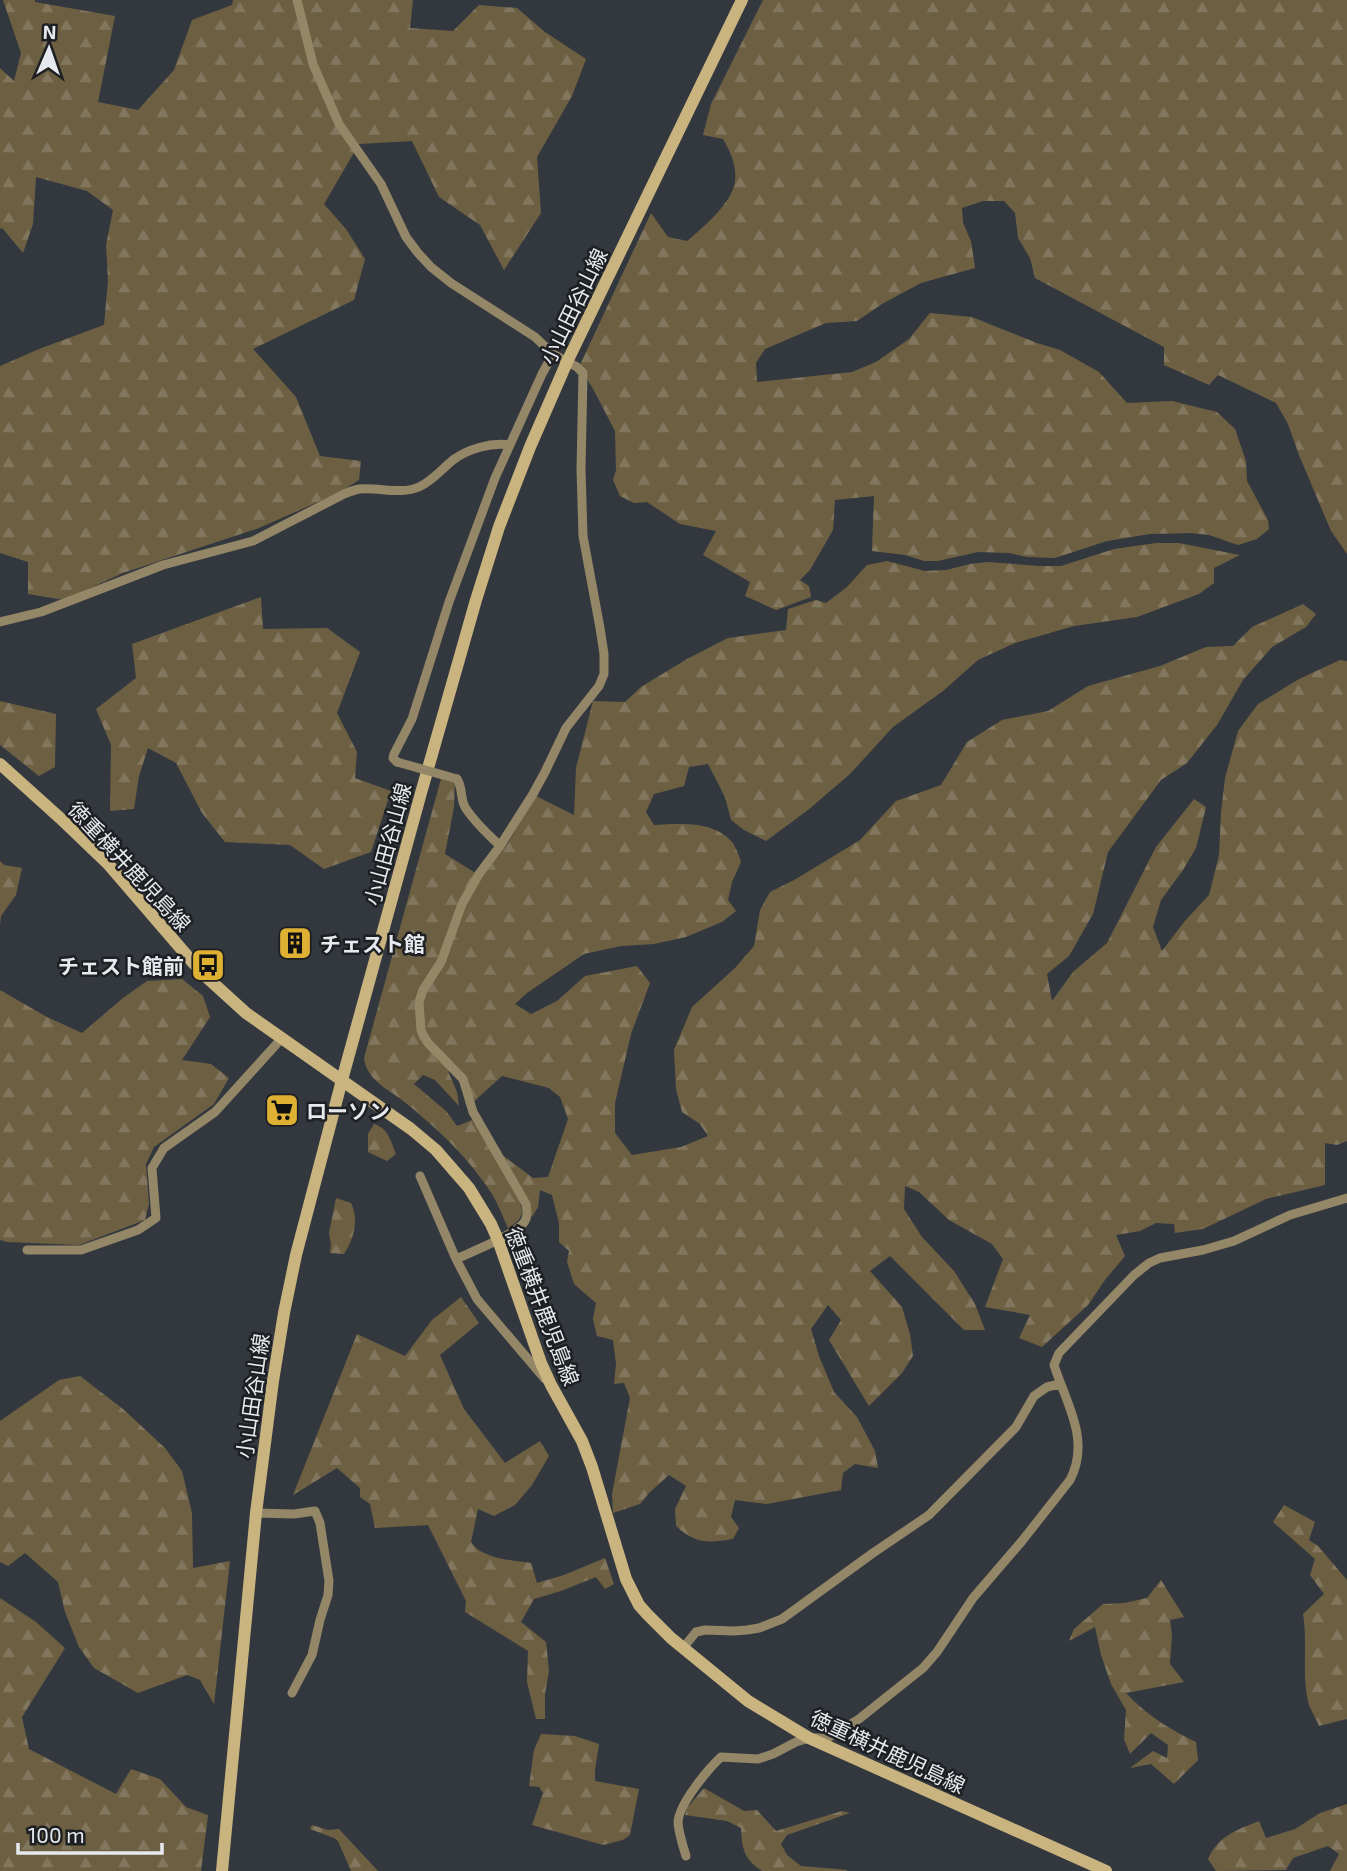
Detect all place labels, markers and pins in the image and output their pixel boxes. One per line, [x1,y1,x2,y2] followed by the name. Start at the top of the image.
[276,924,314,962] building icon: チェスト館
[320,931,425,956] place label: チェスト館
[189,946,227,984] bus stop icon: チェスト館前
[58,953,184,978] place label: チェスト館前
[263,1091,301,1129] supermarket icon: ローソン
[306,1098,390,1123] place label: ローソン

